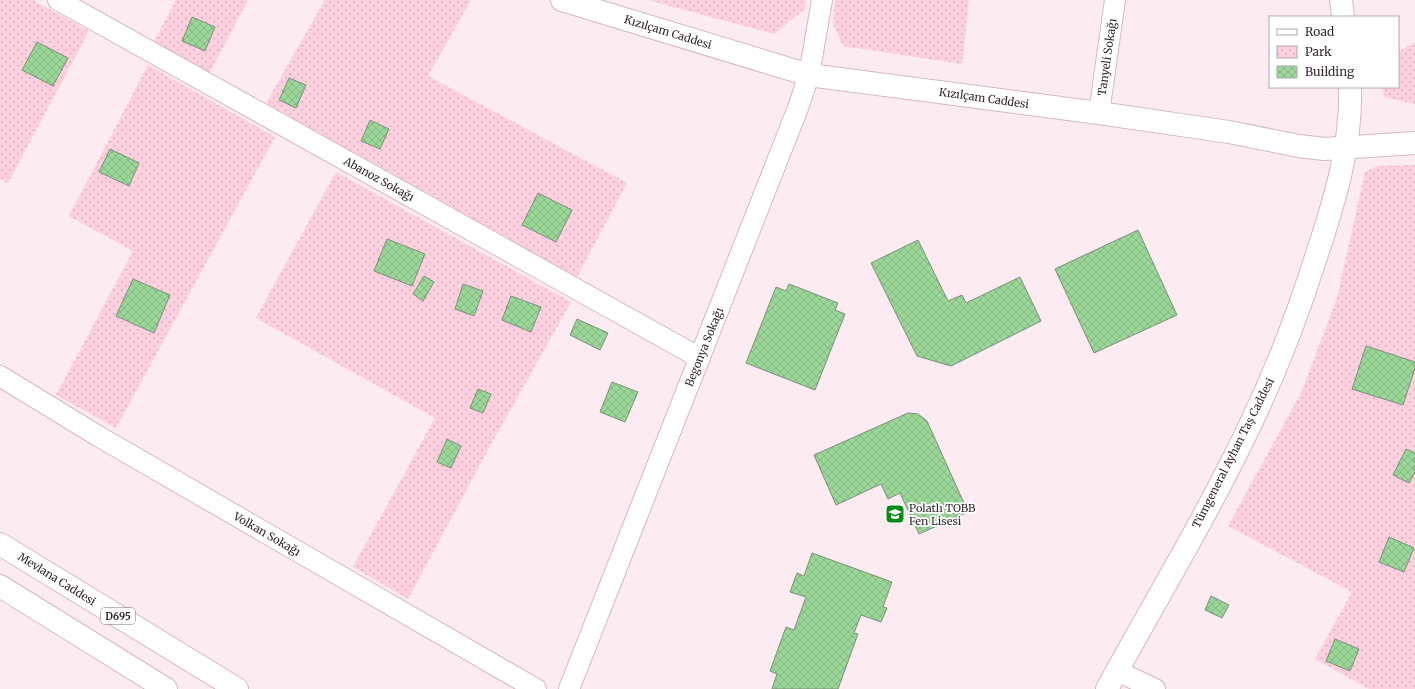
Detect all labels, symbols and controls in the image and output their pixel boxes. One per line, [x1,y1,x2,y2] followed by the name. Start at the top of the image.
[623,12,714,52] street label: Kızılçam Caddesi
[1269,16,1399,88] legend
[1095,17,1119,97] street label: Tanyeli Sokağı
[1305,24,1334,39] text: Road
[1305,44,1332,59] text: Park
[1305,64,1355,79] text: Building
[938,85,1030,111] street label: Kızılçam Caddesi
[340,153,417,204] street label: Abanoz Sokağı
[682,305,726,389] street label: Begonya Sokağı
[1189,375,1277,530] street label: Tümgeneral Ayhan Taş Caddesi
[909,501,976,528] place label: Polatlı TOBB Fen Lisesi
[884,503,906,525] school or university icon: Polatlı TOBB Fen Lisesi
[230,509,303,559] street label: Volkan Sokağı
[16,549,99,609] street label: Mevlana Caddesi
[101,608,135,624] road number: D695

